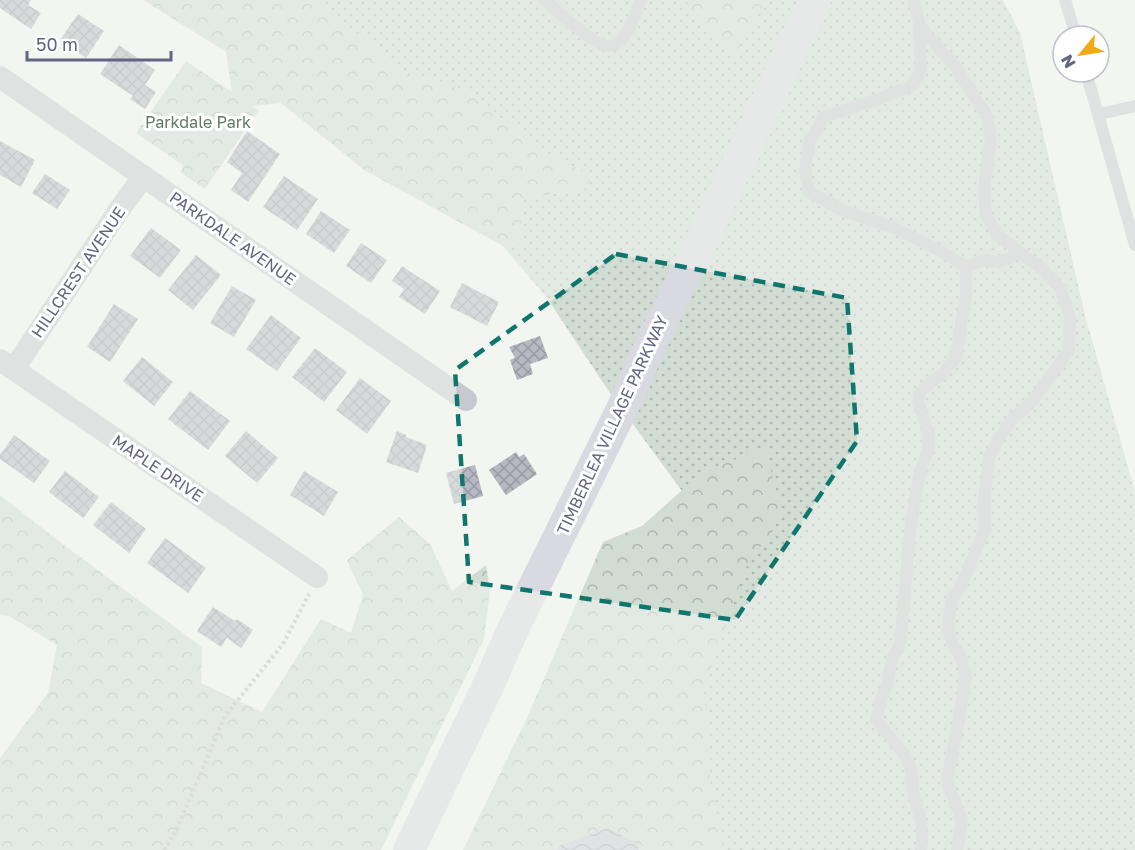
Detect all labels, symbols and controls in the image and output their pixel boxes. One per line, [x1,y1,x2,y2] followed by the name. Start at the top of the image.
[27,24,171,62] scale bar
[1051,24,1111,84] north arrow
[36,33,78,55] text: 50 m
[1056,51,1080,72] text: N
[145,112,251,132] park label: Parkdale Park
[166,187,300,289] street label: PARKDALE AVENUE
[27,203,129,341] street label: HILLCREST AVENUE
[552,312,672,538] street label: TIMBERLEA VILLAGE PARKWAY
[109,430,207,506] street label: MAPLE DRIVE

